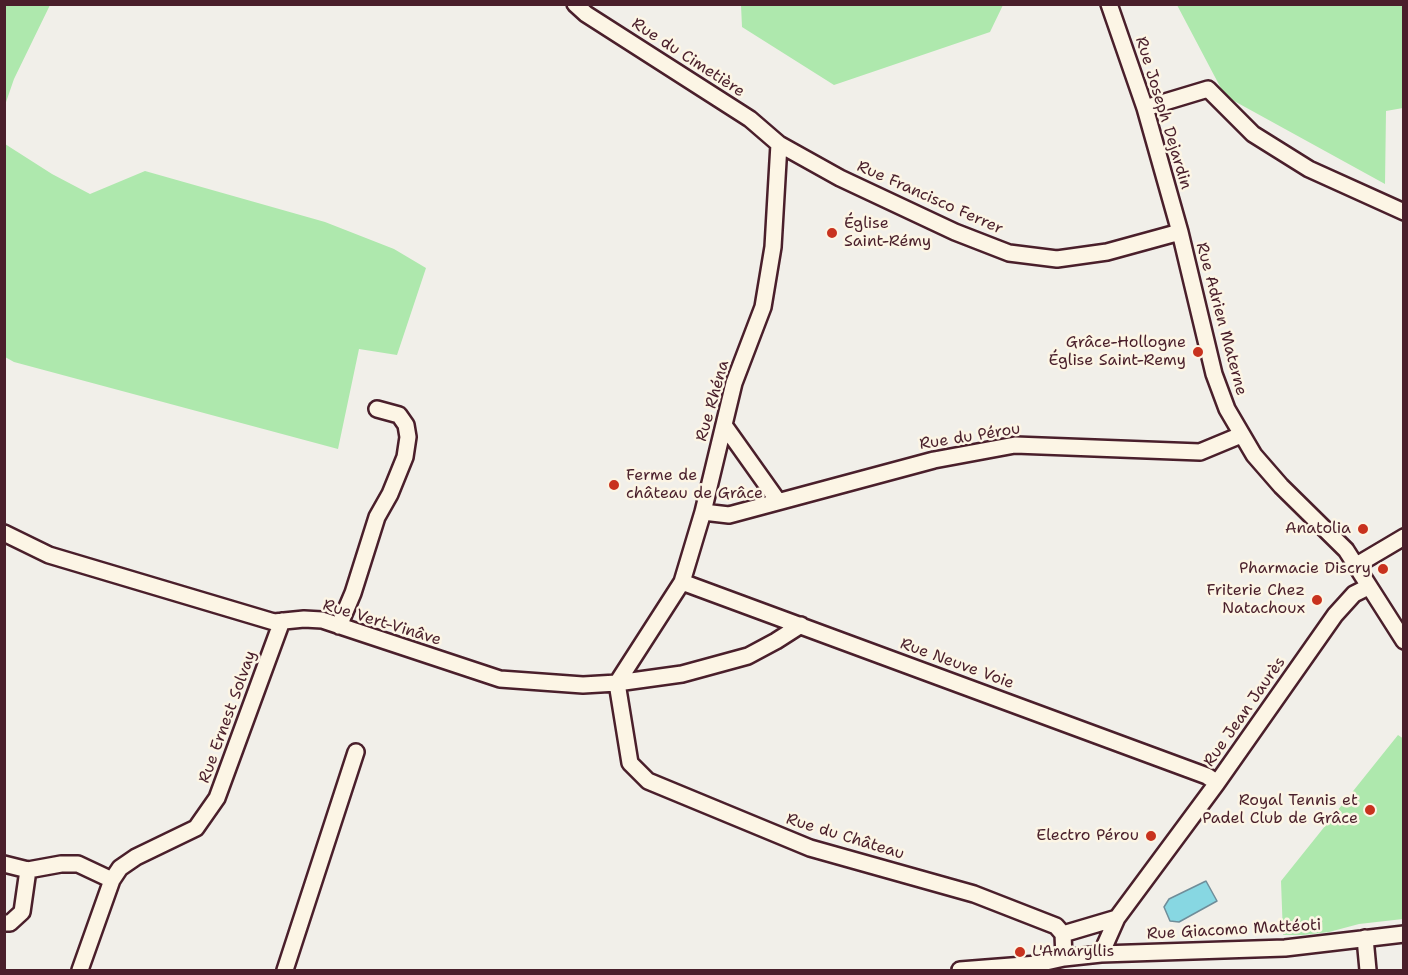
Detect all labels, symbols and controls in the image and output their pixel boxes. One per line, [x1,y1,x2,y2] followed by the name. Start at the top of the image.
[628,14,748,102] street label: Rue du Cimetière
[1131,34,1195,192] street label: Rue Joseph Dejardin
[854,157,1006,239] street label: Rue Francisco Ferrer
[844,214,931,252] place label: Église Saint-Rémy
[825,226,839,240] marker: Église Saint-Rémy
[1191,240,1251,398] street label: Rue Adrien Materne
[1049,333,1186,371] place label: Grâce-Hollogne Église Saint-Remy
[1191,345,1205,359] marker: Grâce-Hollogne Église Saint-Remy
[692,358,734,444] street label: Rue Rhéna
[918,420,1022,454] street label: Rue du Pérou
[626,466,763,504] place label: Ferme de château de Grâce
[607,478,621,492] marker: Ferme de château de Grâce
[1285,519,1351,539] place label: Anatolia
[1356,522,1370,536] marker: Anatolia
[1239,559,1371,579] place label: Pharmacie Discry
[1376,562,1390,576] marker: Pharmacie Discry
[1207,581,1305,619] place label: Friterie Chez Natachoux
[1310,593,1324,607] marker: Friterie Chez Natachoux
[321,596,443,650] street label: Rue Vert-Vinâve
[897,635,1017,693] street label: Rue Neuve Voie
[195,648,261,786] street label: Rue Ernest Solvay
[1200,653,1290,771] street label: Rue Jean Jaurès
[1202,791,1358,829] place label: Royal Tennis et Padel Club de Grâce
[1363,803,1377,817] marker: Royal Tennis et Padel Club de Grâce
[784,810,906,864] street label: Rue du Château
[1036,826,1139,846] place label: Electro Pérou
[1144,829,1158,843] marker: Electro Pérou
[1146,916,1322,944] street label: Rue Giacomo Mattéoti
[1032,942,1114,962] place label: L'Amaryllis
[1013,945,1027,959] marker: L'Amaryllis

